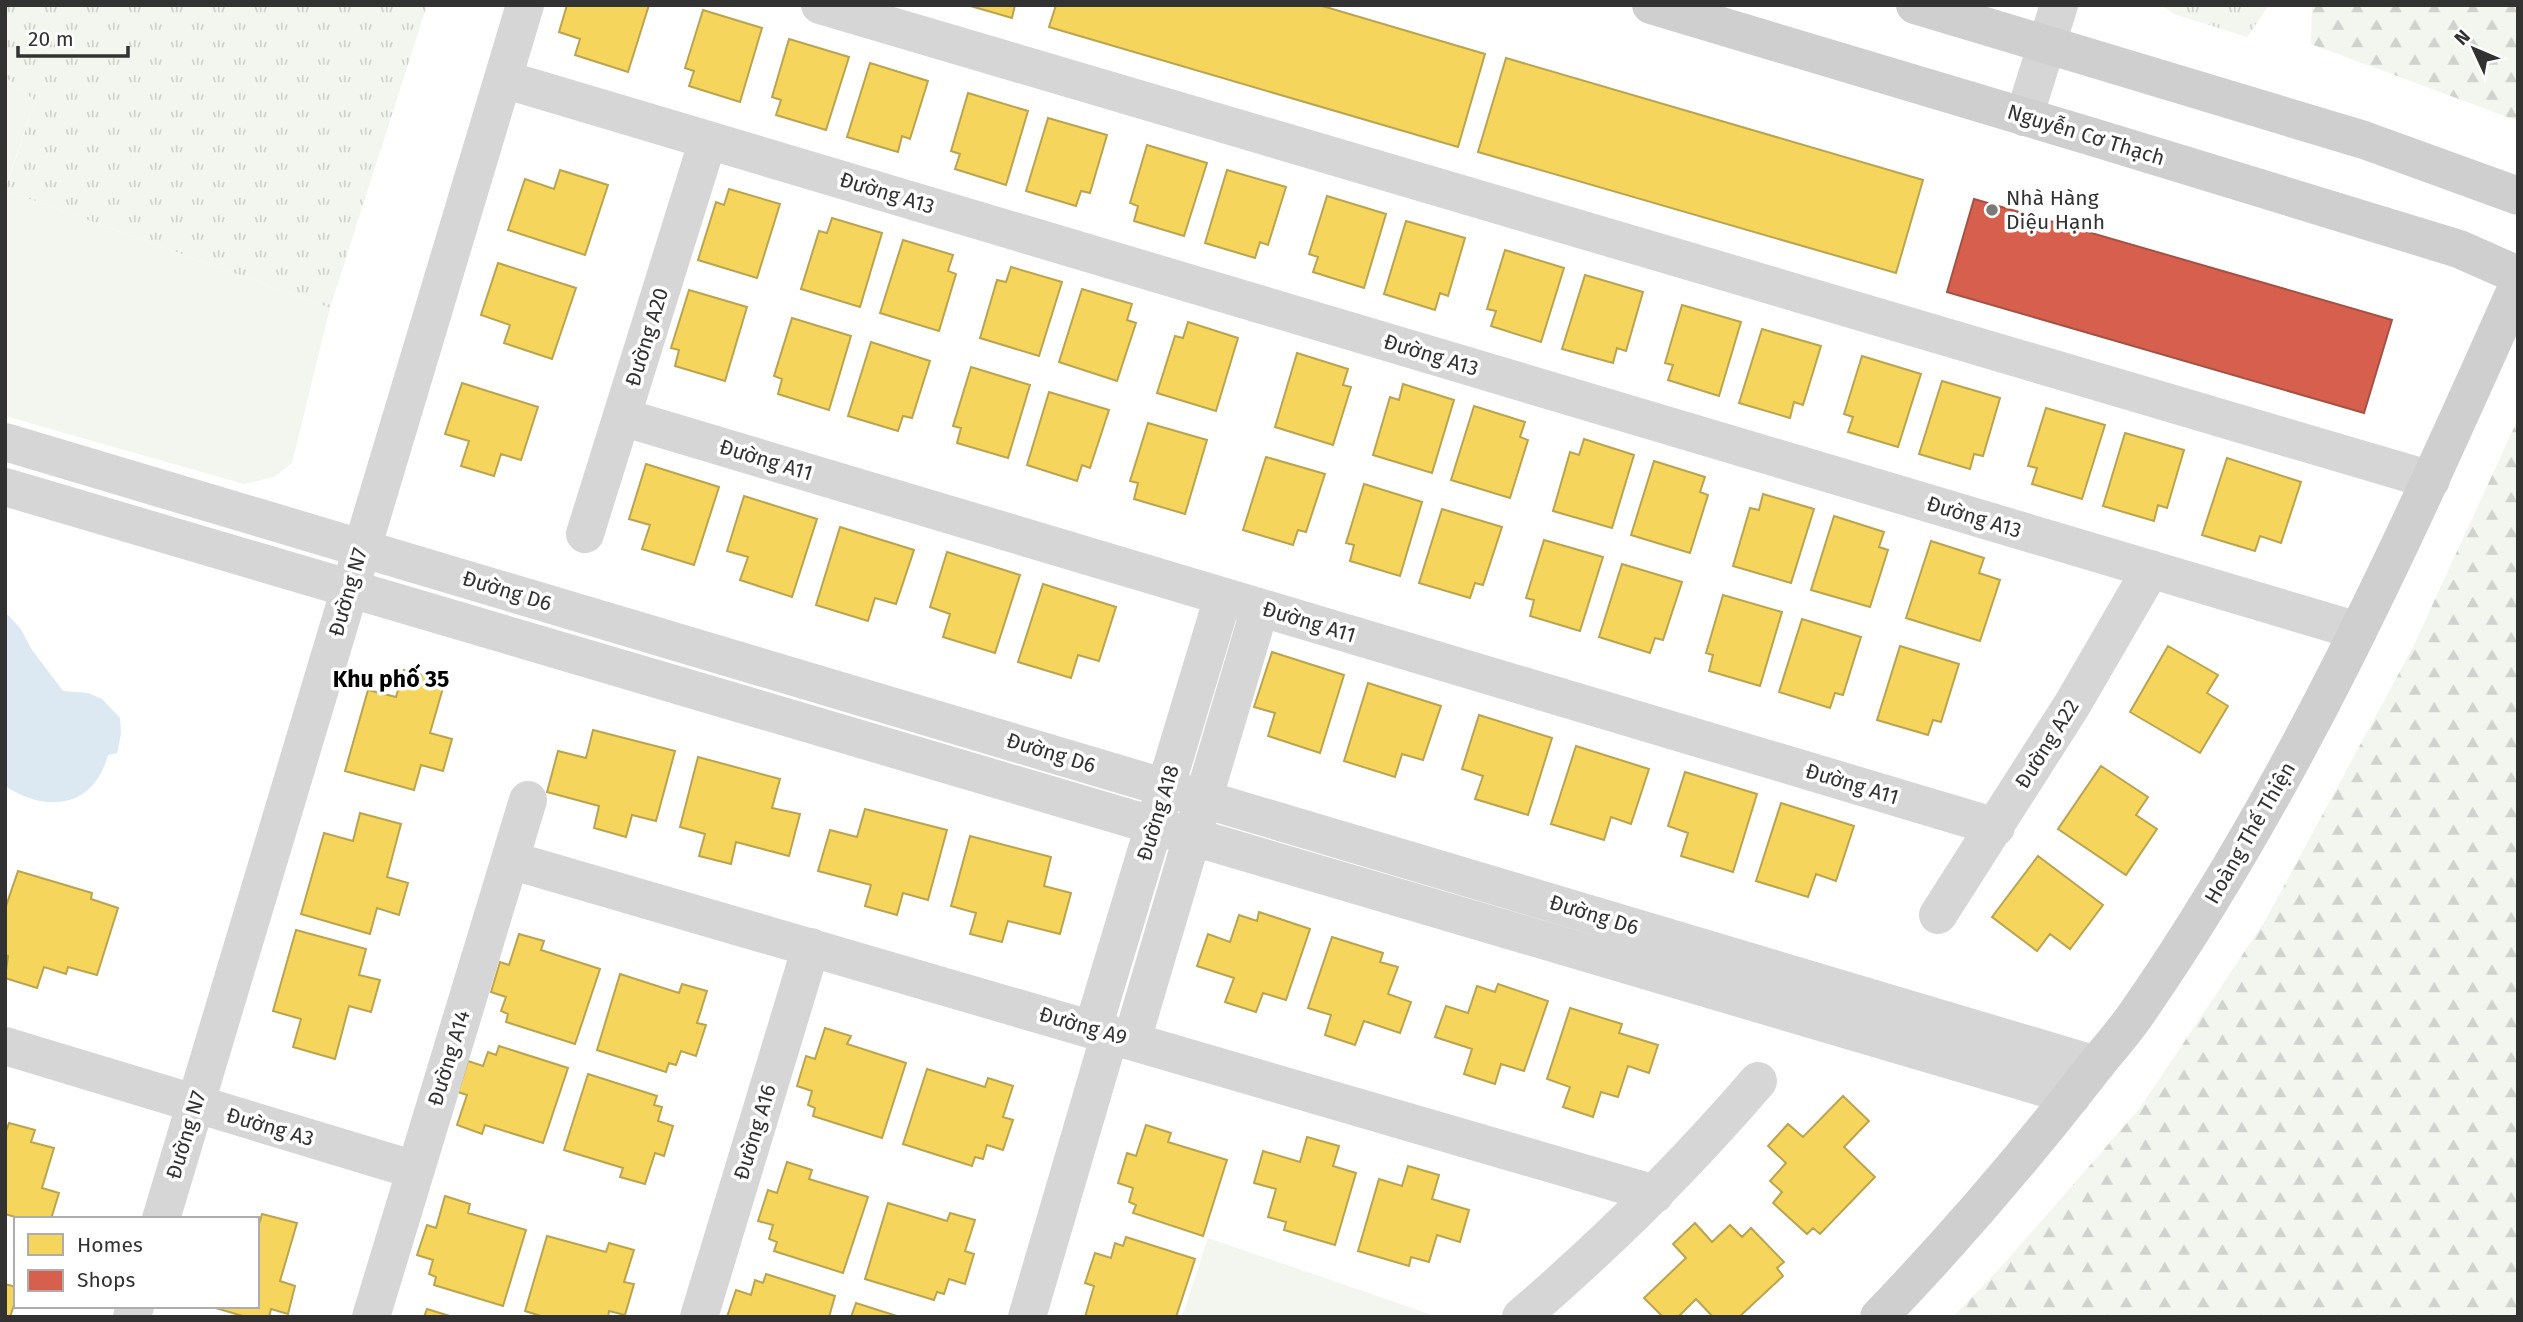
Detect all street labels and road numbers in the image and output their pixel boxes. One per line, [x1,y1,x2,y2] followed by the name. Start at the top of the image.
[2004,99,2168,171] street label: Nguyễn Cơ Thạch
[836,166,938,220] street label: Đường A13
[620,285,674,389] street label: Đường A20
[1380,328,1482,382] street label: Đường A13
[716,434,816,486] street label: Đường A11
[1923,490,2025,544] street label: Đường A13
[323,545,373,639] street label: Đường N7
[459,565,555,617] street label: Đường D6
[1259,596,1359,648] street label: Đường A11
[2009,695,2085,793] street label: Đường A22
[1003,727,1099,779] street label: Đường D6
[2199,757,2301,909] street label: Hoàng Thế Thiện
[1802,758,1902,810] street label: Đường A11
[1131,762,1185,864] street label: Đường A18
[1546,889,1642,941] street label: Đường D6
[1036,1001,1130,1051] street label: Đường A9
[422,1007,476,1109] street label: Đường A14
[728,1081,782,1183] street label: Đường A16
[160,1088,212,1182] street label: Đường N7
[223,1102,317,1152] street label: Đường A3

